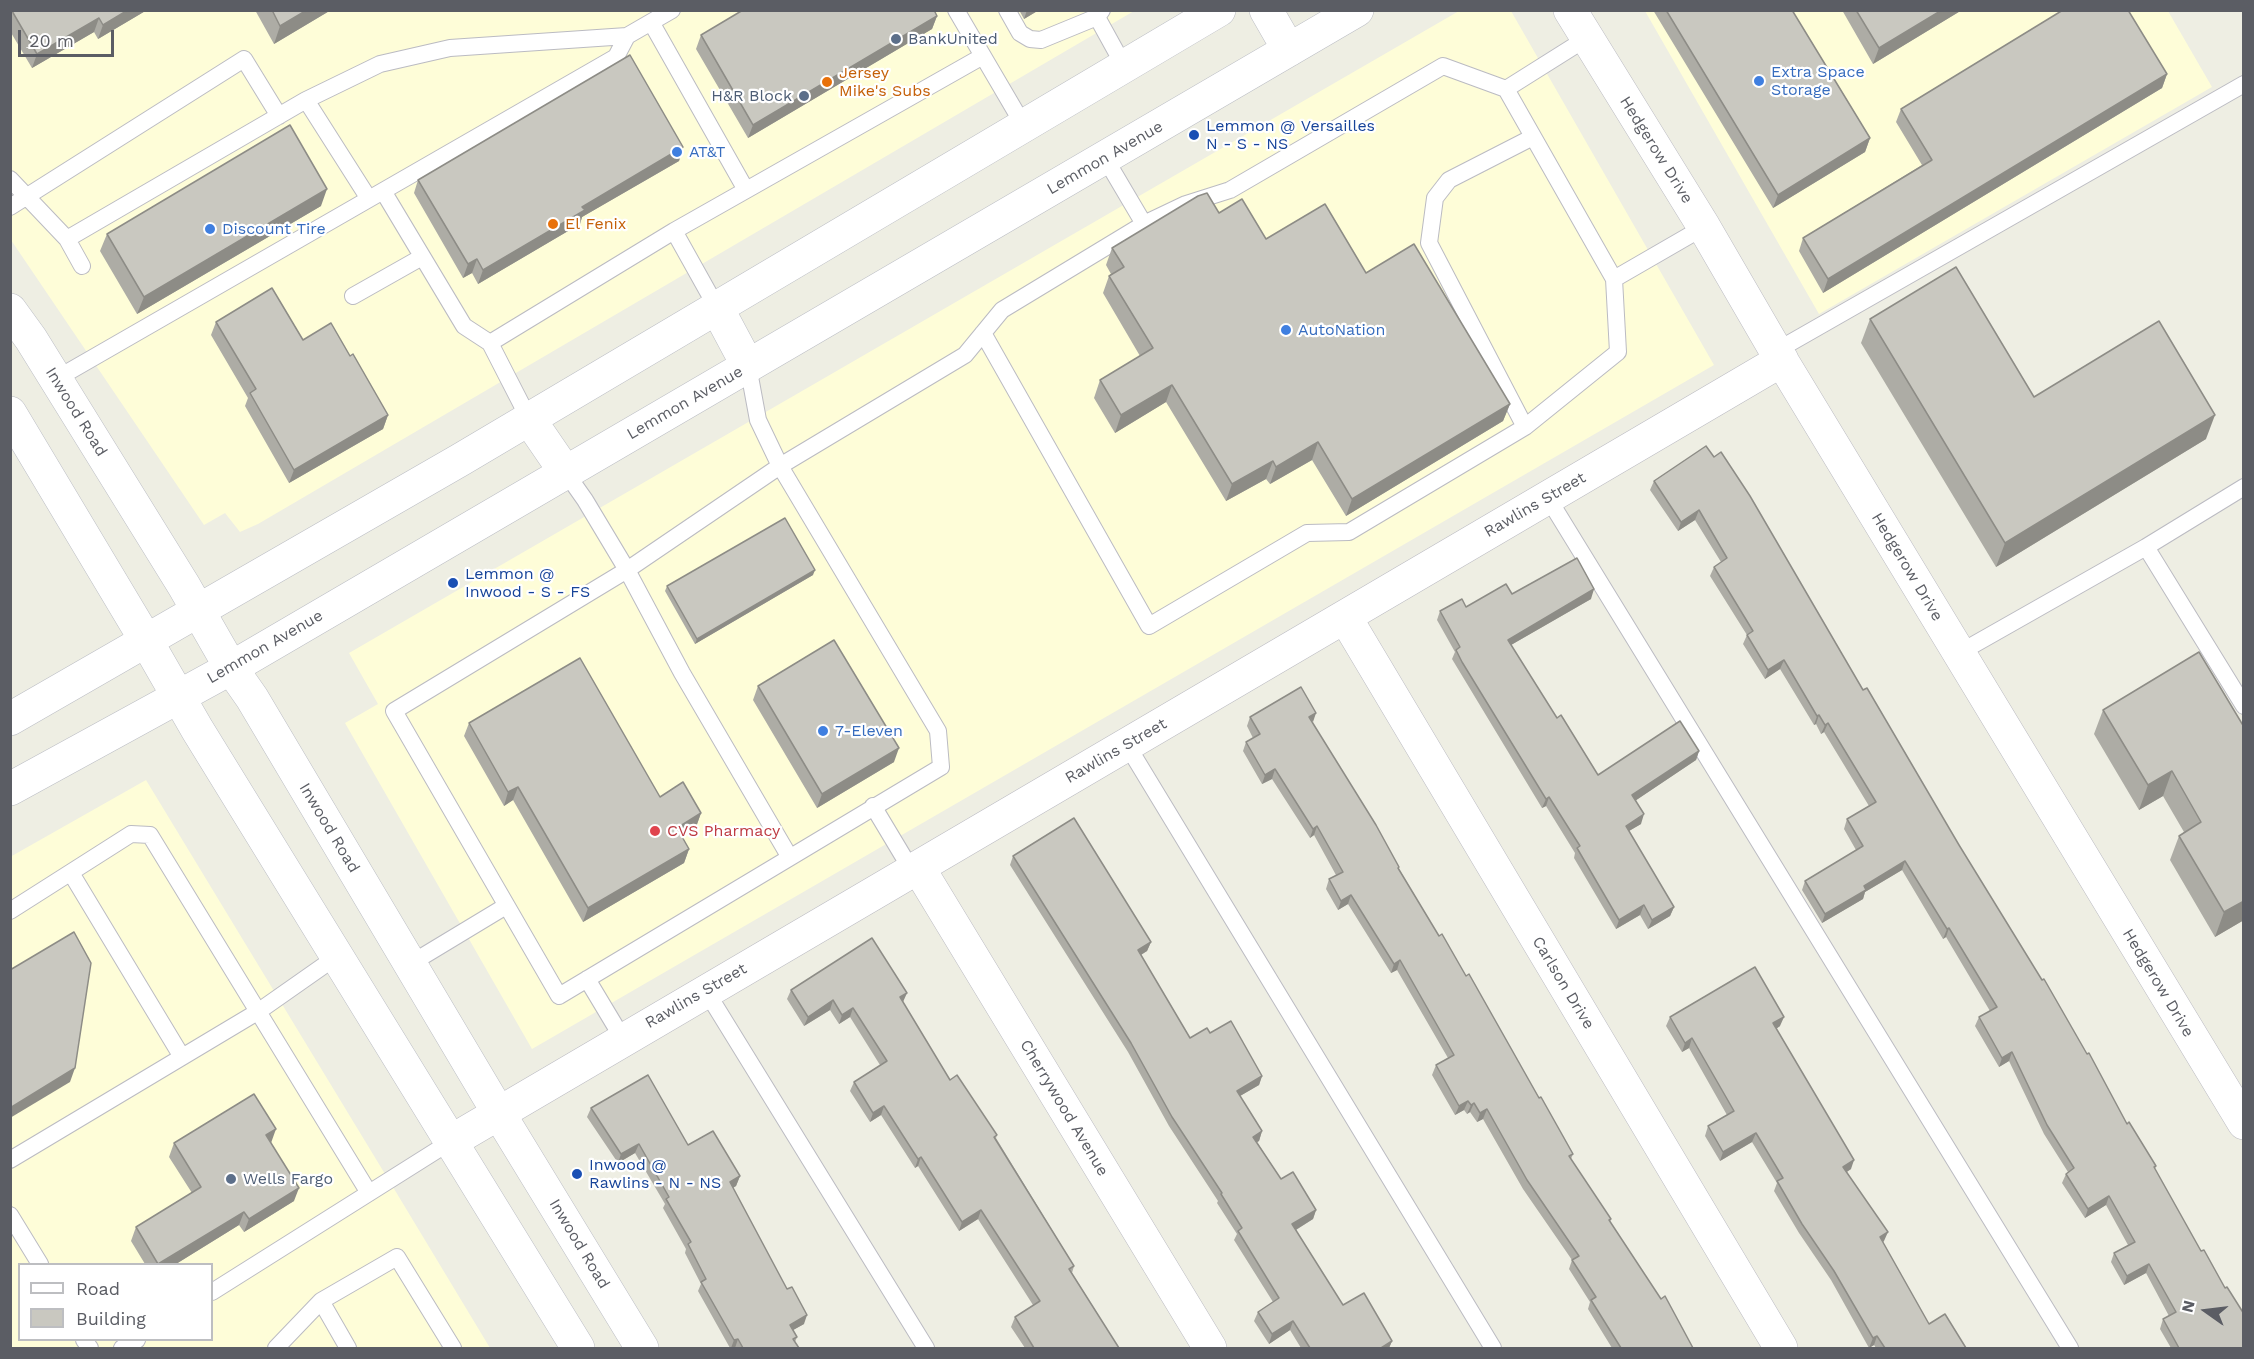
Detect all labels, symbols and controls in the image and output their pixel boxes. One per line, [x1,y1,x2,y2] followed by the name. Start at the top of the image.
[21,18,117,56] scale bar
[908,29,998,49] place label: BankUnited
[29,30,74,51] text: 20 m
[889,32,903,46] marker: BankUnited
[1771,62,1865,100] place label: Extra Space Storage
[839,63,931,101] place label: Jersey Mike's Subs
[1752,74,1766,88] marker: Extra Space Storage
[820,75,834,89] marker: Jersey Mike's Subs
[711,86,792,106] place label: H&R Block
[797,89,811,103] marker: H&R Block
[1615,93,1697,207] street label: Hedgerow Drive
[1206,116,1375,154] place label: Lemmon @ Versailles N - S - NS
[1044,117,1166,199] street label: Lemmon Avenue
[1187,128,1201,142] marker: Lemmon @ Versailles N - S - NS
[689,142,725,162] place label: AT&T
[670,145,684,159] marker: AT&T
[565,214,626,234] place label: El Fenix
[546,217,560,231] marker: El Fenix
[222,219,326,239] place label: Discount Tire
[203,222,217,236] marker: Discount Tire
[1298,320,1385,340] place label: AutoNation
[1279,323,1293,337] marker: AutoNation
[624,362,746,444] street label: Lemmon Avenue
[41,364,111,460] street label: Inwood Road
[1481,468,1589,542] street label: Rawlins Street
[1867,509,1947,625] street label: Hedgerow Drive
[465,564,590,602] place label: Lemmon @ Inwood - S - FS
[446,576,460,590] marker: Lemmon @ Inwood - S - FS
[204,606,326,688] street label: Lemmon Avenue
[1062,714,1170,788] street label: Rawlins Street
[835,721,903,741] place label: 7-Eleven
[816,724,830,738] marker: 7-Eleven
[295,780,363,876] street label: Inwood Road
[667,821,780,841] place label: CVS Pharmacy
[648,824,662,838] marker: CVS Pharmacy
[2118,925,2198,1041] street label: Hedgerow Drive
[1528,933,1598,1033] street label: Carlson Drive
[642,959,750,1033] street label: Rawlins Street
[1016,1036,1112,1180] street label: Cherrywood Avenue
[589,1155,721,1193] place label: Inwood @ Rawlins - N - NS
[570,1167,584,1181] marker: Inwood @ Rawlins - N - NS
[243,1169,333,1189] place label: Wells Fargo
[224,1172,238,1186] marker: Wells Fargo
[545,1196,613,1292] street label: Inwood Road
[18,1263,213,1341] legend
[76,1278,120,1299] text: Road
[2176,1281,2236,1341] north arrow
[2177,1298,2199,1315] text: N
[76,1308,146,1329] text: Building

